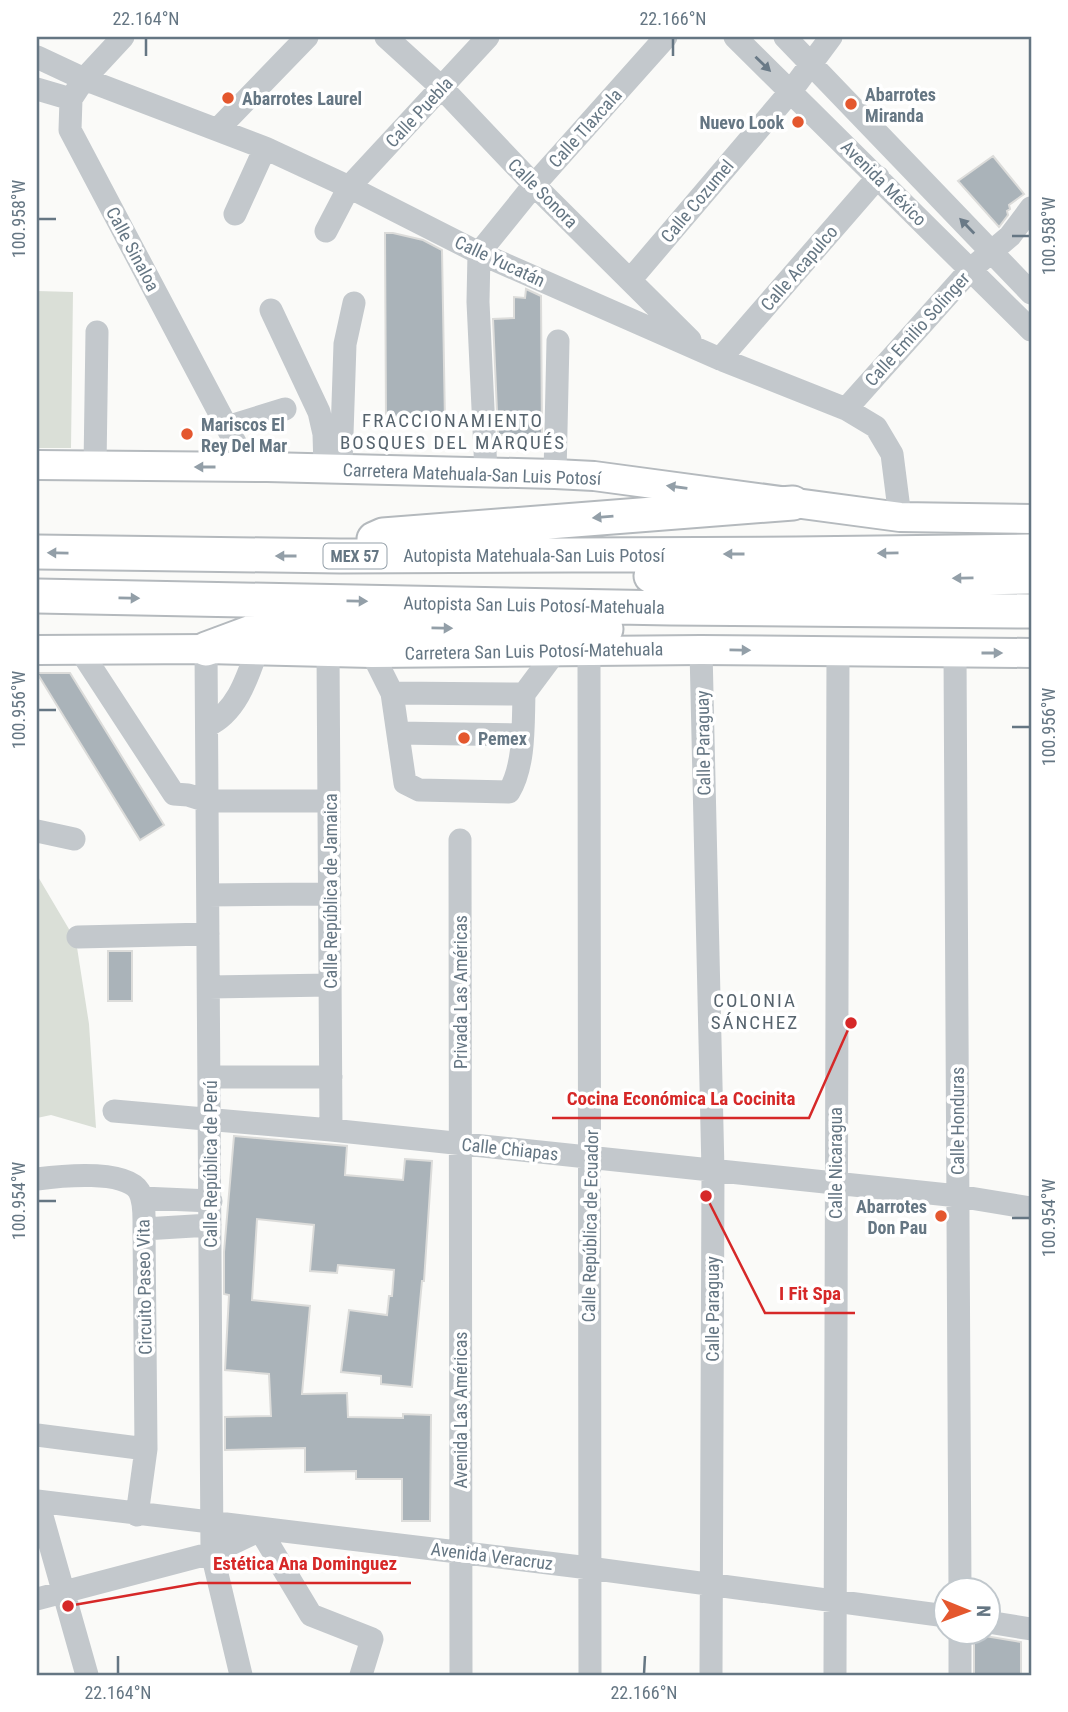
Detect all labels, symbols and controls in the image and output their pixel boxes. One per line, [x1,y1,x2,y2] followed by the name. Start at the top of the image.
[112,8,180,29] text: 22.164°N
[639,8,707,29] text: 22.166°N
[754,55,771,72] one-way arrow
[381,73,457,151] street label: Calle Puebla
[544,84,626,172] street label: Calle Tlaxcala
[865,84,936,126] place label: Abarrotes Miranda
[242,88,362,109] place label: Abarrotes Laurel
[220,90,236,106] marker: Abarrotes Laurel
[843,96,859,112] marker: Abarrotes Miranda
[699,112,784,133] place label: Nuevo Look
[790,114,806,130] marker: Nuevo Look
[837,136,931,230] street label: Avenida México
[504,154,582,232] street label: Calle Sonora
[656,155,738,247] street label: Calle Cozumel
[8,179,29,258] text: 100.958°W
[1038,196,1059,275] text: 100.958°W
[102,203,164,295] street label: Calle Sinaloa
[959,218,975,235] one-way arrow
[756,221,842,315] street label: Calle Acapulco
[452,231,548,291] street label: Calle Yucatán
[860,267,974,390] street label: Calle Emilio Solinger
[340,409,566,454] district label: FRACCIONAMIENTO BOSQUES DEL MARQUÉS
[201,414,287,456] place label: Mariscos El Rey Del Mar
[179,426,195,442] marker: Mariscos El Rey Del Mar
[342,459,602,489] street label: Carretera Matehuala-San Luis Potosí
[194,461,216,473] one-way arrow
[666,482,688,493] one-way arrow
[592,512,614,523] one-way arrow
[324,544,386,568] road number: MEX 57
[403,545,665,566] street label: Autopista Matehuala-San Luis Potosí
[47,547,69,559] one-way arrow
[877,547,899,559] one-way arrow
[723,548,745,560] one-way arrow
[275,550,297,562] one-way arrow
[952,572,974,584] one-way arrow
[119,592,141,603] one-way arrow
[403,592,665,618] street label: Autopista San Luis Potosí-Matehuala
[346,596,368,607] one-way arrow
[432,622,454,634] one-way arrow
[405,638,663,664] street label: Carretera San Luis Potosí-Matehuala
[729,644,751,656] one-way arrow
[981,647,1003,659] one-way arrow
[8,670,29,749] text: 100.956°W
[1038,687,1059,766] text: 100.956°W
[692,690,714,796] street label: Calle Paraguay
[478,728,527,749] place label: Pemex
[456,730,472,746] marker: Pemex
[320,793,341,989] street label: Calle República de Jamaica
[450,915,471,1069] street label: Privada Las Américas
[711,989,799,1034] district label: COLONIA SÁNCHEZ
[947,1067,968,1175] street label: Calle Honduras
[552,1078,809,1118] callout: Cocina Económica La Cocinita
[200,1080,221,1248] street label: Calle República de Perú
[567,1087,795,1110] text: Cocina Económica La Cocinita
[825,1107,846,1219] street label: Calle Nicaragua
[578,1129,602,1323] street label: Calle República de Ecuador
[461,1133,559,1165] street label: Calle Chiapas
[8,1161,29,1240] text: 100.954°W
[1038,1178,1059,1257] text: 100.954°W
[856,1196,927,1238] place label: Abarrotes Don Pau
[933,1208,949,1224] marker: Abarrotes Don Pau
[132,1219,156,1355] street label: Circuito Paseo Vita
[702,1256,723,1362] street label: Calle Paraguay
[765,1273,855,1313] callout: I Fit Spa
[779,1282,841,1305] text: I Fit Spa
[450,1331,471,1489] street label: Avenida Las Américas
[430,1538,554,1574] street label: Avenida Veracruz
[199,1543,411,1583] callout: Estética Ana Dominguez
[213,1552,397,1575] text: Estética Ana Dominguez
[932,1576,1002,1646] north arrow
[972,1605,995,1617] text: N
[84,1682,152,1703] text: 22.164°N
[610,1682,678,1703] text: 22.166°N

